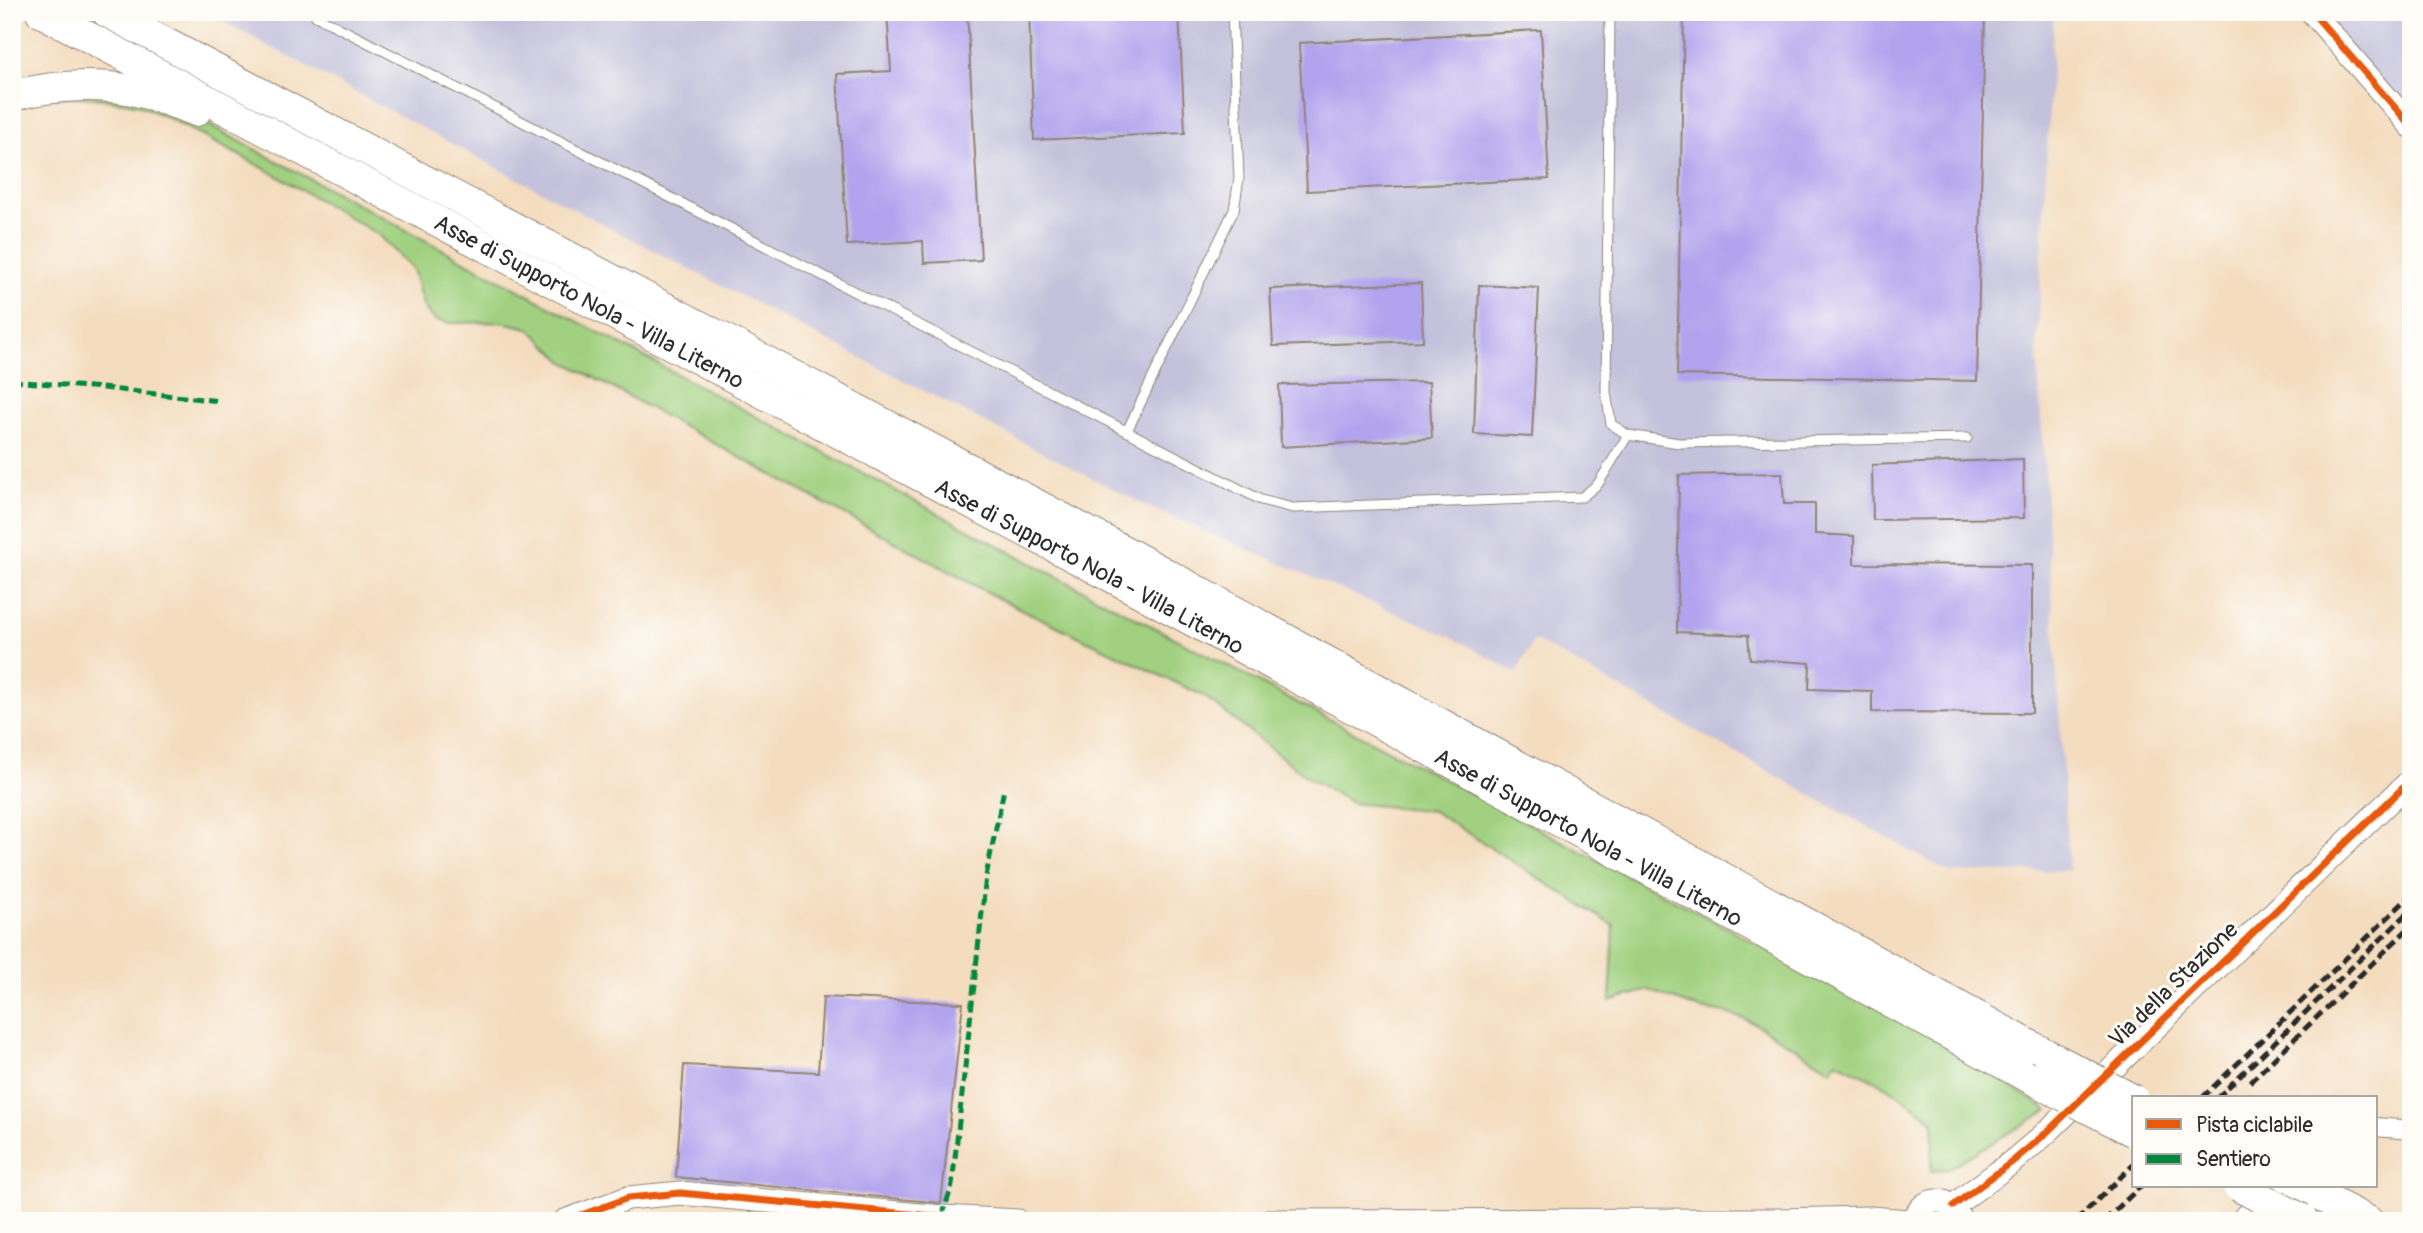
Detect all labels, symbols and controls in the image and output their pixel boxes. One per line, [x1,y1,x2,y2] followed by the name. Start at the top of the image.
[429,208,749,395] street label: Asse di Supporto Nola - Villa Literno
[930,472,1249,661] street label: Asse di Supporto Nola - Villa Literno
[1429,742,1747,933] street label: Asse di Supporto Nola - Villa Literno
[2103,915,2245,1053] street label: Via della Stazione
[2132,1096,2378,1188] legend
[2196,1112,2313,1139] text: Pista ciclabile
[2196,1146,2271,1173] text: Sentiero

